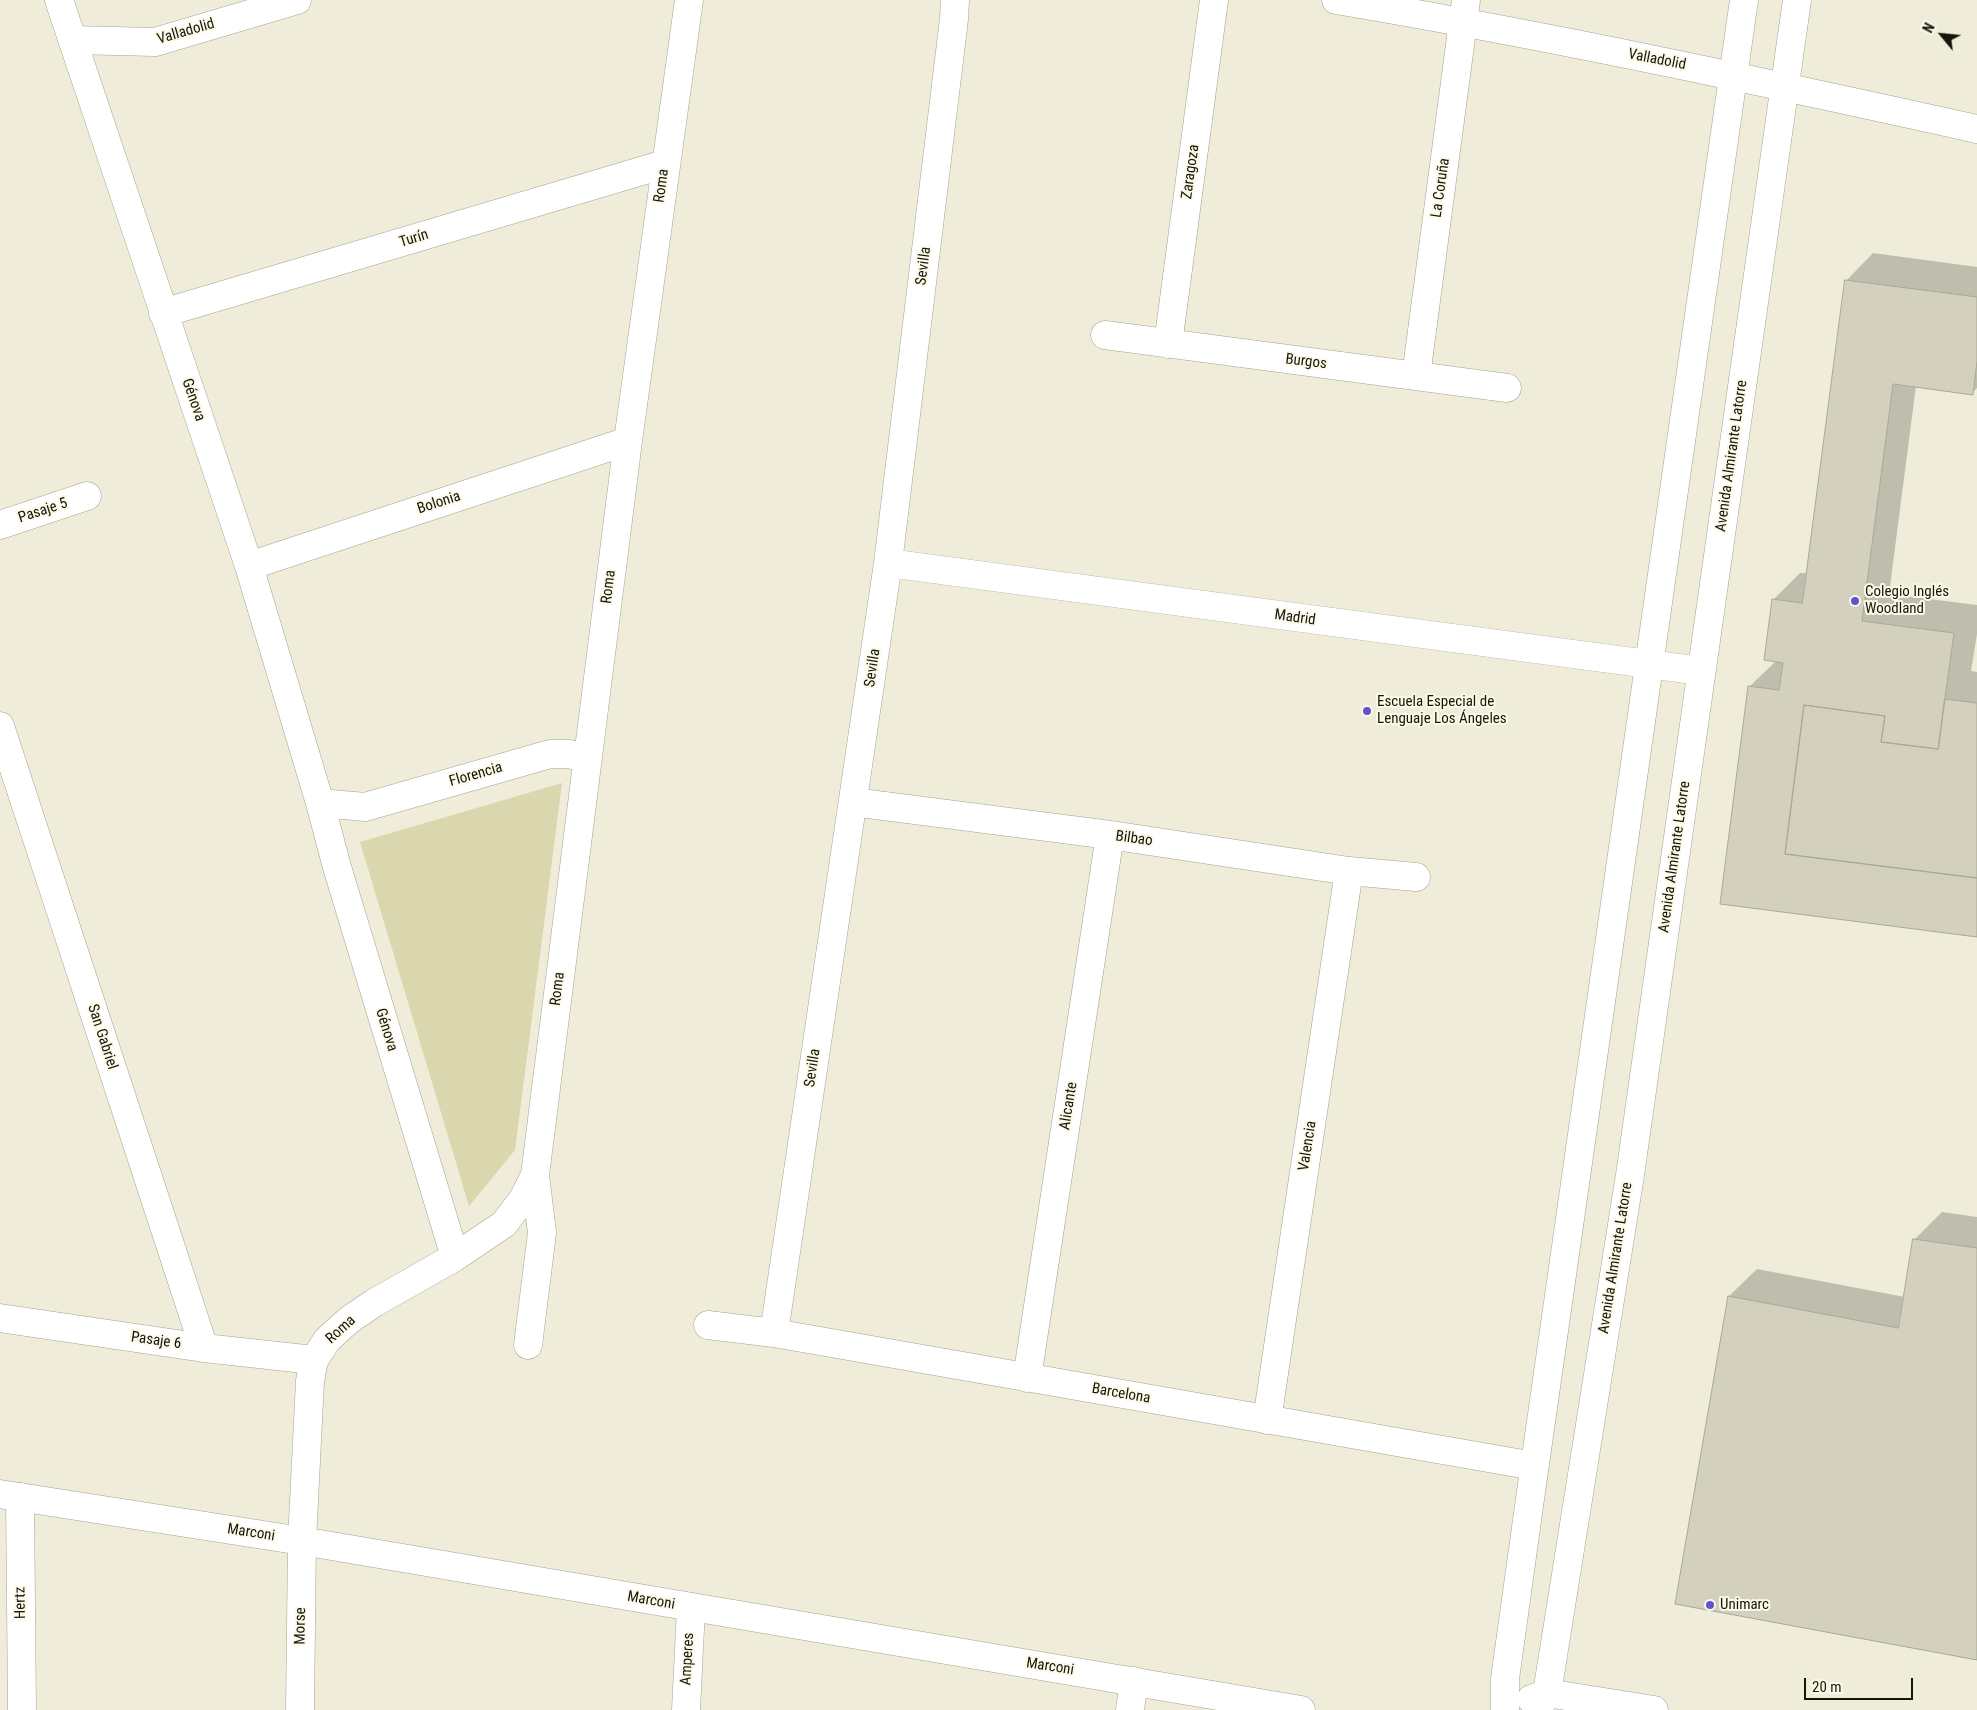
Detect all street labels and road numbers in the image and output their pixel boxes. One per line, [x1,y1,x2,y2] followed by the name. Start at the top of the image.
[155,15,217,49] street label: Valladolid
[1627,46,1687,74] street label: Valladolid
[1178,143,1204,201] street label: Zaragoza
[1428,157,1454,219] street label: La Coruña
[651,168,673,204] street label: Roma
[397,226,431,252] street label: Turín
[913,246,935,286] street label: Sevilla
[1284,351,1328,373] street label: Burgos
[177,376,209,424] street label: Génova
[1712,379,1752,533] street label: Avenida Almirante Latorre
[415,488,463,518] street label: Bolonia
[16,495,70,527] street label: Pasaje 5
[598,569,620,605] street label: Roma
[1273,606,1317,630] street label: Madrid
[861,648,885,688] street label: Sevilla
[447,759,505,791] street label: Florencia
[1655,780,1695,934] street label: Avenida Almirante Latorre
[1114,828,1154,850] street label: Bilbao
[547,971,569,1007] street label: Roma
[83,1002,121,1072] street label: San Gabriel
[371,1006,401,1054] street label: Génova
[801,1048,825,1088] street label: Sevilla
[1056,1081,1082,1131] street label: Alicante
[1295,1120,1321,1172] street label: Valencia
[1595,1181,1637,1335] street label: Avenida Almirante Latorre
[322,1312,360,1348] street label: Roma
[130,1329,182,1353] street label: Pasaje 6
[1090,1380,1152,1408] street label: Barcelona
[226,1520,276,1546] street label: Marconi
[12,1587,30,1619] street label: Hertz
[626,1588,676,1614] street label: Marconi
[292,1607,310,1645] street label: Morse
[678,1632,698,1686] street label: Amperes
[1025,1654,1075,1680] street label: Marconi

